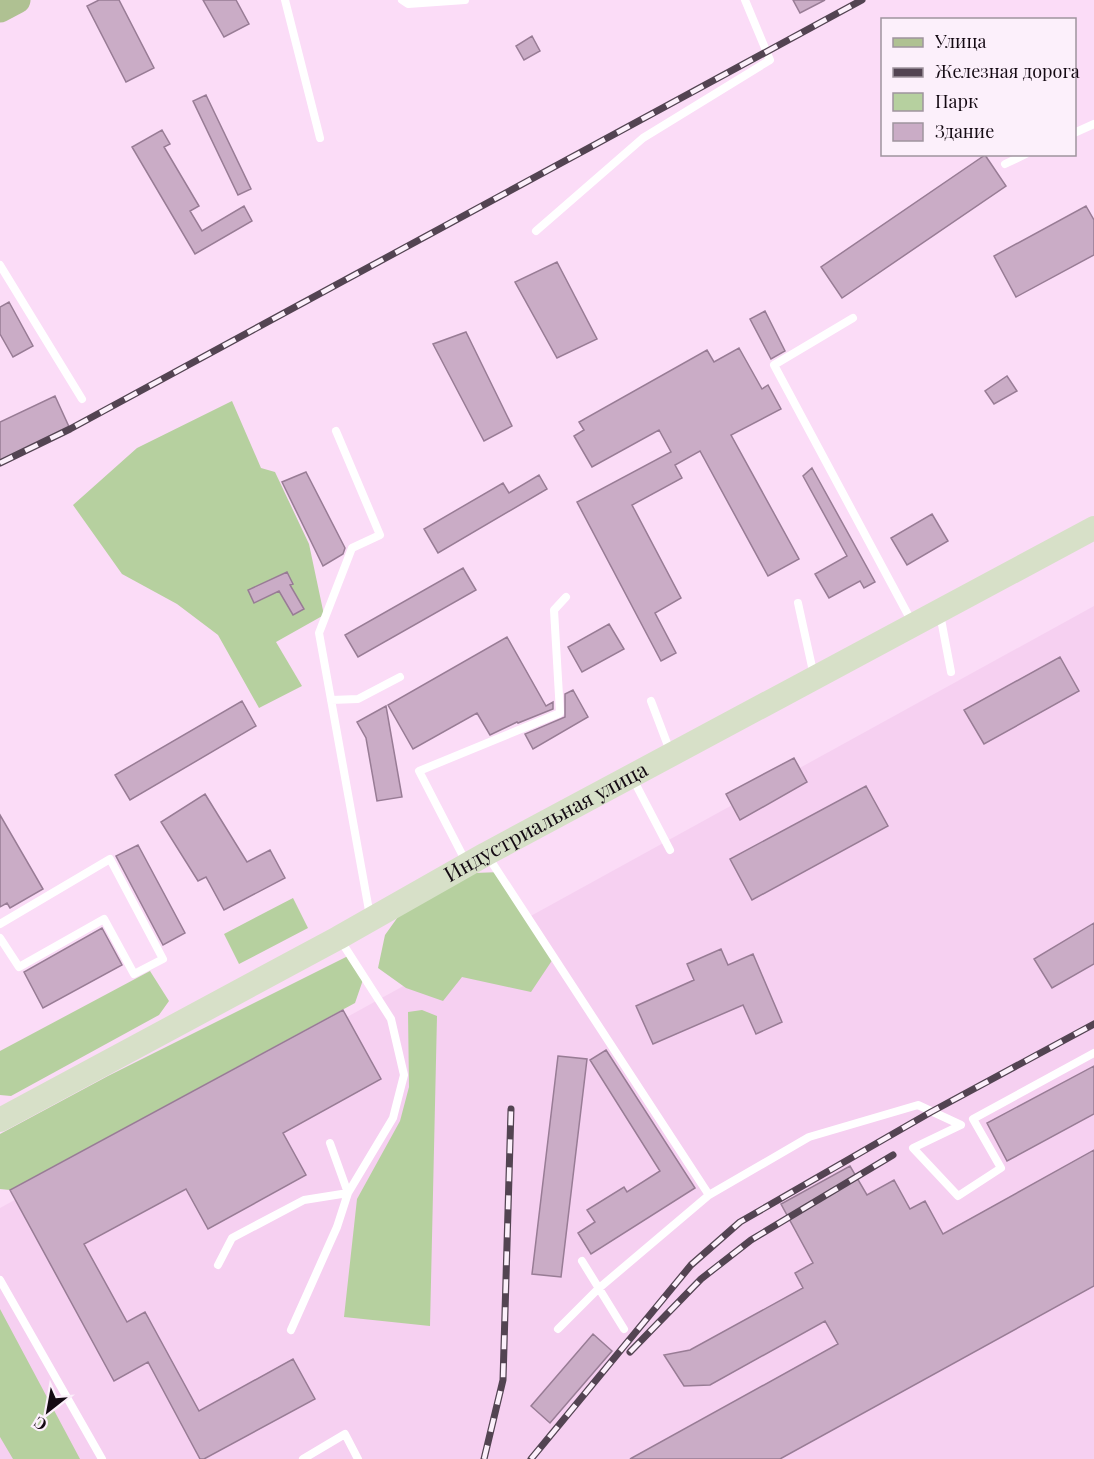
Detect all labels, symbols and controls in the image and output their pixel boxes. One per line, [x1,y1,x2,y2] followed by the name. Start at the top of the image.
[881,18,1076,156] legend
[934,29,986,53] text: Улица
[935,59,1080,83] text: Железная дорога
[935,89,978,113] text: Парк
[935,119,994,143] text: Здание
[438,754,652,887] street label: Индустриальная улица
[18,1381,78,1441] north arrow
[30,1412,50,1436] text: С

